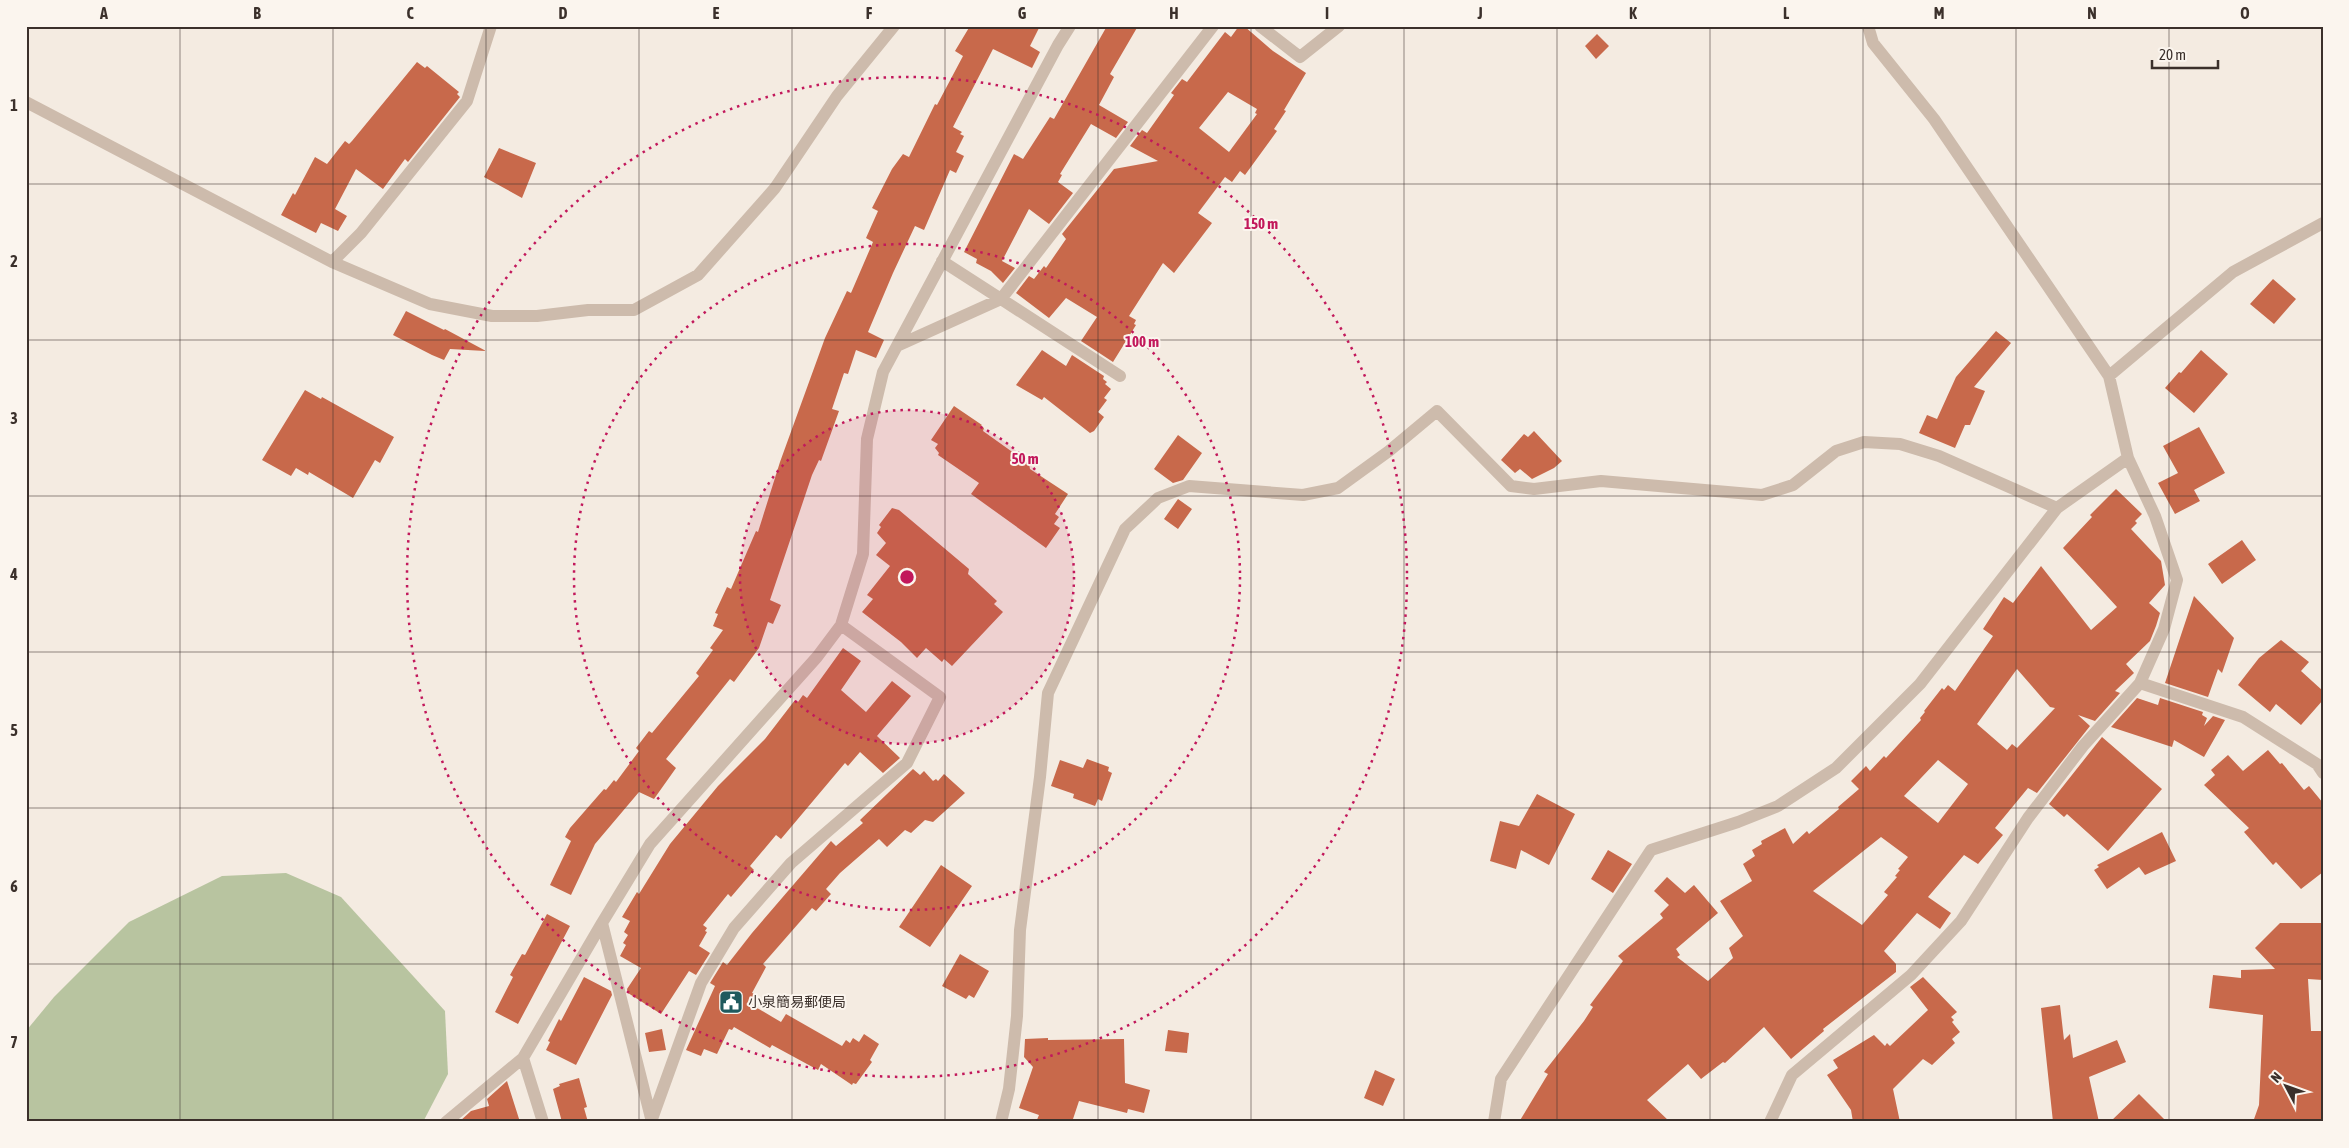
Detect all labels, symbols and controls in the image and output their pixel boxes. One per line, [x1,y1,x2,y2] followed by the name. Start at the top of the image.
[99,4,108,22] text: A
[253,4,261,22] text: B
[406,4,414,22] text: C
[559,4,568,22] text: D
[713,4,720,22] text: E
[866,4,873,22] text: F
[1018,4,1027,22] text: G
[1169,4,1179,22] text: H
[1325,4,1329,22] text: I
[1476,4,1483,22] text: J
[1629,4,1637,22] text: K
[1783,4,1790,22] text: L
[1934,4,1944,22] text: M
[2087,4,2097,22] text: N
[2240,4,2250,22] text: O
[2152,38,2218,70] scale bar
[2159,46,2186,63] text: 20 m
[10,96,18,114] text: 1
[1244,215,1278,232] text: 150 m
[10,252,18,270] text: 2
[1125,333,1159,350] text: 100 m
[10,409,18,427] text: 3
[1012,450,1039,467] text: 50 m
[9,565,18,583] text: 4
[898,568,916,586] centre of rings
[10,721,18,739] text: 5
[10,877,18,895] text: 6
[718,989,744,1015] public building icon: 小泉簡易郵便局
[748,994,846,1010] place label: 小泉簡易郵便局
[10,1033,18,1051] text: 7
[2262,1060,2312,1110] north arrow
[2267,1069,2285,1086] text: N

